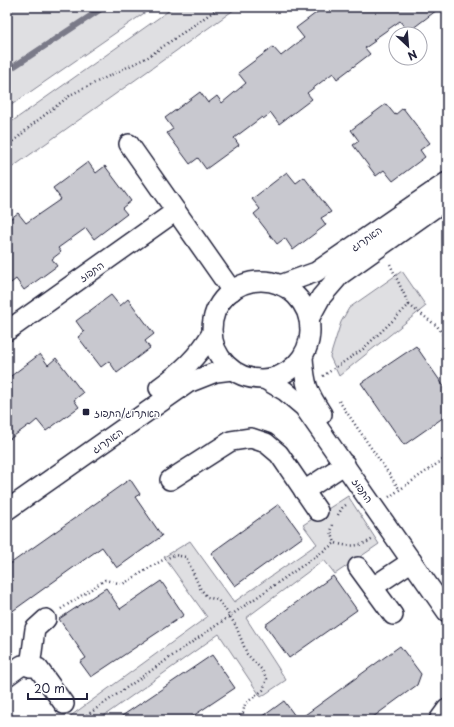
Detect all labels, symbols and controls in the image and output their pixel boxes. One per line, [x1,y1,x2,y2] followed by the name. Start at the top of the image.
[388,26,428,66] north arrow
[405,46,420,65] text: N
[347,222,385,254] street label: האתרוג
[76,257,106,285] street label: התפוז
[94,405,160,420] place label: האתרוג/התפוז
[81,407,91,417] marker: האתרוג/התפוז
[88,424,126,456] street label: האתרוג
[349,475,377,505] street label: התפוז
[28,675,87,701] scale bar
[34,679,65,697] text: 20 m

